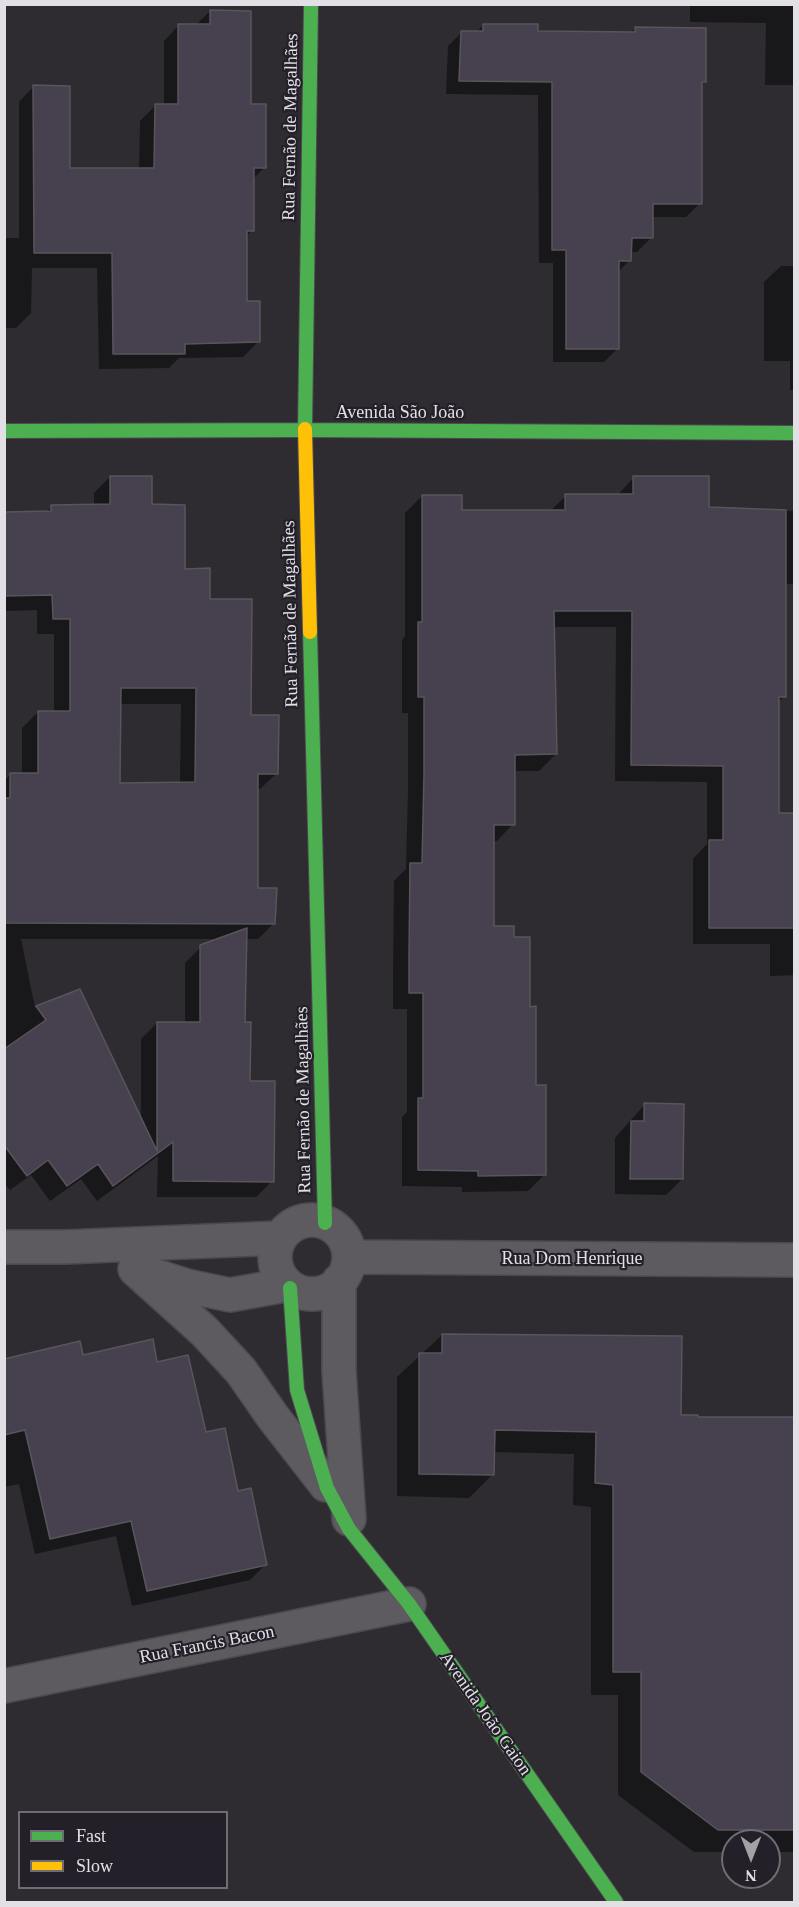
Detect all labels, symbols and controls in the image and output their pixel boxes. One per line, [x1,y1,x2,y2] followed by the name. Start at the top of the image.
[279,33,303,221] street label: Rua Fernão de Magalhães
[336,402,464,424] street label: Avenida São João
[279,520,303,708] street label: Rua Fernão de Magalhães
[292,1006,316,1194] street label: Rua Fernão de Magalhães
[502,1248,642,1270] street label: Rua Dom Henrique
[138,1621,276,1669] street label: Rua Francis Bacon
[434,1648,536,1780] street label: Avenida João Gaion
[18,1811,228,1889] legend
[76,1826,106,1846] text: Fast
[721,1829,781,1889] north arrow
[76,1856,113,1876] text: Slow
[745,1867,757,1884] text: N

